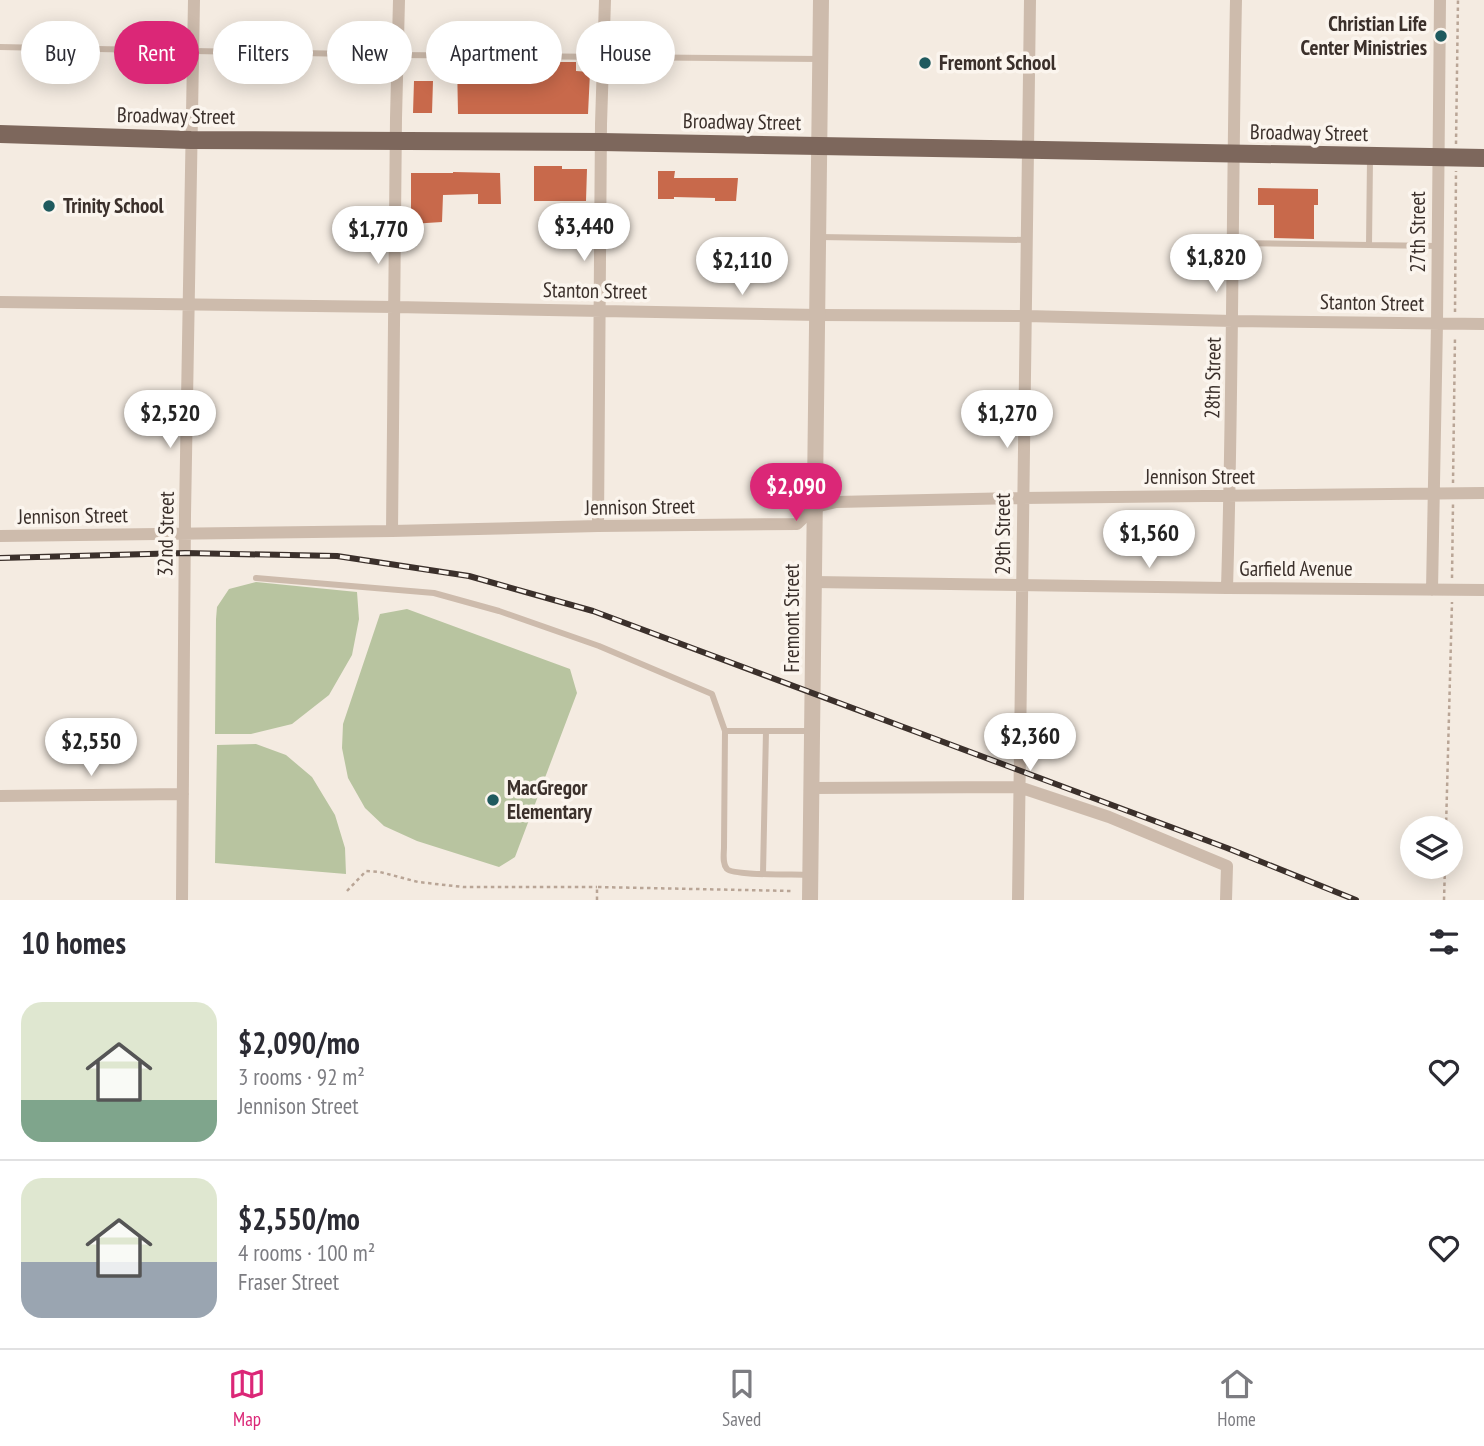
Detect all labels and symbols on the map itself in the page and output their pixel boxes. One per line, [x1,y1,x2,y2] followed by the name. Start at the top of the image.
[1301,10,1427,61] place label: Christian Life Center Ministries
[1433,28,1449,44] marker: Christian Life Center Ministries
[939,49,1057,76] place label: Fremont School
[917,55,933,71] marker: Fremont School
[117,101,236,130] street label: Broadway Street
[683,107,802,136] street label: Broadway Street
[1250,118,1369,147] street label: Broadway Street
[1404,191,1431,273] street label: 27th Street
[63,192,165,219] place label: Trinity School
[41,198,57,214] marker: Trinity School
[527,204,641,263] pin: $3,440
[321,206,435,266] pin: $1,770
[1159,234,1273,294] pin: $1,820
[685,238,799,297] pin: $2,110
[543,276,648,305] street label: Stanton Street
[1320,288,1425,317] street label: Stanton Street
[1198,337,1227,419] street label: 28th Street
[113,391,227,450] pin: $2,520
[950,391,1064,450] pin: $1,270
[739,463,853,523] pin: $2,090
[1144,463,1255,490] street label: Jennison Street
[151,491,180,577] street label: 32nd Street
[584,492,695,521] street label: Jennison Street
[989,493,1016,575] street label: 29th Street
[17,501,128,530] street label: Jennison Street
[1092,510,1206,570] pin: $1,560
[1239,555,1353,582] street label: Garfield Avenue
[778,563,805,672] street label: Fremont Street
[973,714,1087,773] pin: $2,360
[34,718,148,778] pin: $2,550
[507,774,592,825] place label: MacGregor Elementary
[485,792,501,808] marker: MacGregor Elementary

